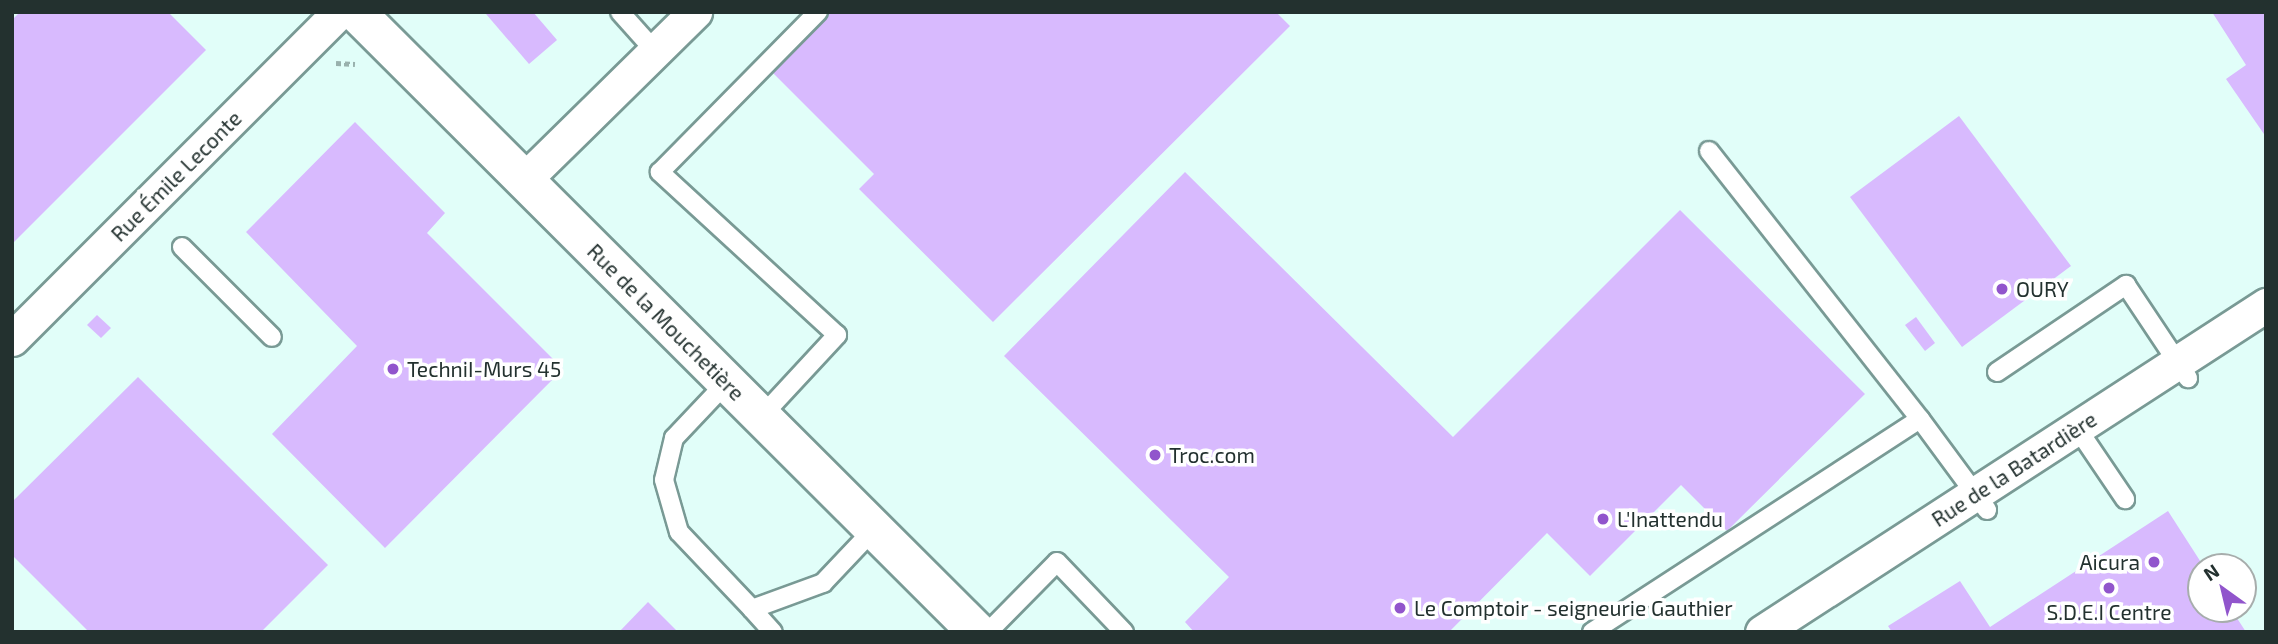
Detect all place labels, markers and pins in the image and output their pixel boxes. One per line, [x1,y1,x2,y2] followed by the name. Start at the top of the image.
[2016,276,2069,302] place label: OURY
[1994,281,2010,297] marker: OURY
[407,356,561,382] place label: TechniI-Murs 45
[385,361,401,377] marker: TechniI-Murs 45
[1169,442,1255,468] place label: Troc.com
[1147,447,1163,463] marker: Troc.com
[1617,506,1723,532] place label: L'Inattendu
[1595,511,1611,527] marker: L'Inattendu
[2080,549,2140,575] place label: Aicura
[2146,554,2162,570] marker: Aicura
[2101,580,2117,596] marker: S.D.E.I Centre
[1414,595,1733,621] place label: Le Comptoir - seigneurie Gauthier
[2047,599,2171,625] place label: S.D.E.I Centre
[1392,600,1408,616] marker: Le Comptoir - seigneurie Gauthier

